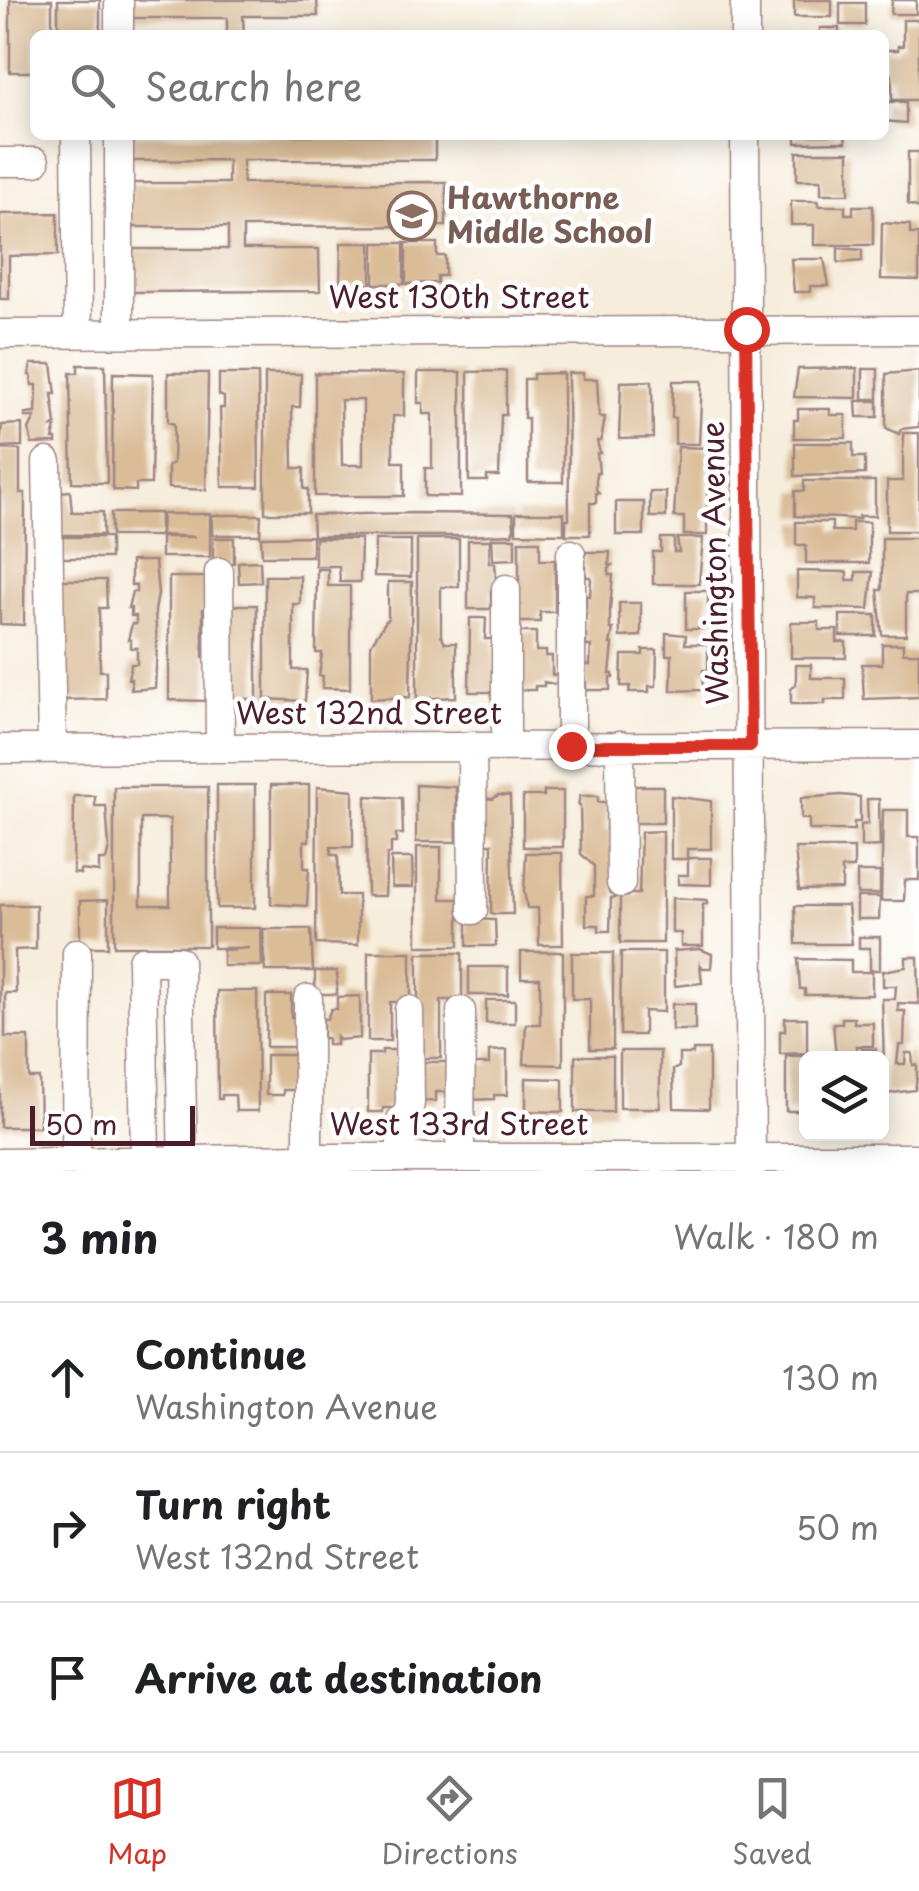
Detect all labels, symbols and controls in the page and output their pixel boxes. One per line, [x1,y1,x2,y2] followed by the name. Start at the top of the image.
[30,30,889,140] search box
[145,57,362,114] text: Search here
[65,58,120,113] icon: search
[447,174,652,253] place label: Hawthorne Middle School
[386,190,438,242] school or university icon: Hawthorne Middle School
[329,273,589,318] street label: West 130th Street
[724,307,770,353] route start
[689,421,738,705] street label: Washington Avenue
[236,689,502,734] street label: West 132nd Street
[549,724,595,770] route end
[799,1051,889,1141] map controls
[799,1051,889,1141] button: layers
[330,1100,588,1145] street label: West 133rd Street
[30,1101,195,1146] scale bar
[45,1102,118,1145] text: 50 m
[40,1205,158,1268] text: 3 min
[673,1212,879,1260] text: Walk · 180 m
[135,1325,306,1382] text: Continue
[40,1350,95,1405] icon: ahead
[782,1353,879,1401] text: 130 m
[135,1382,438,1430] text: Washington Avenue
[135,1475,331,1532] text: Turn right
[40,1500,95,1555] icon: right
[796,1503,879,1551] text: 50 m
[135,1532,419,1580] text: West 132nd Street
[135,1649,543,1706] text: Arrive at destination
[40,1650,95,1705] icon: arrive
[107,1771,167,1874] tab: Map
[382,1771,518,1874] tab: Directions
[732,1771,812,1874] tab: Saved

